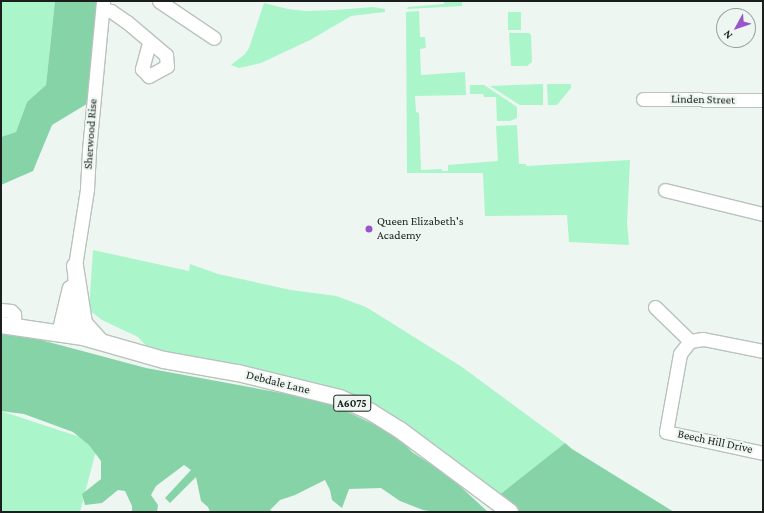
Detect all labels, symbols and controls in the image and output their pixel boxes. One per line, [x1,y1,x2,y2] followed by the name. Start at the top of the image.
[716,8,756,48] north arrow
[721,28,735,42] text: N
[671,92,735,108] street label: Linden Street
[81,98,101,170] street label: Sherwood Rise
[377,215,463,243] place label: Queen Elizabeth's Academy
[364,224,374,234] marker: Queen Elizabeth's Academy
[245,368,311,398] street label: Debdale Lane
[333,394,371,412] road number: A6075
[676,427,754,457] street label: Beech Hill Drive

